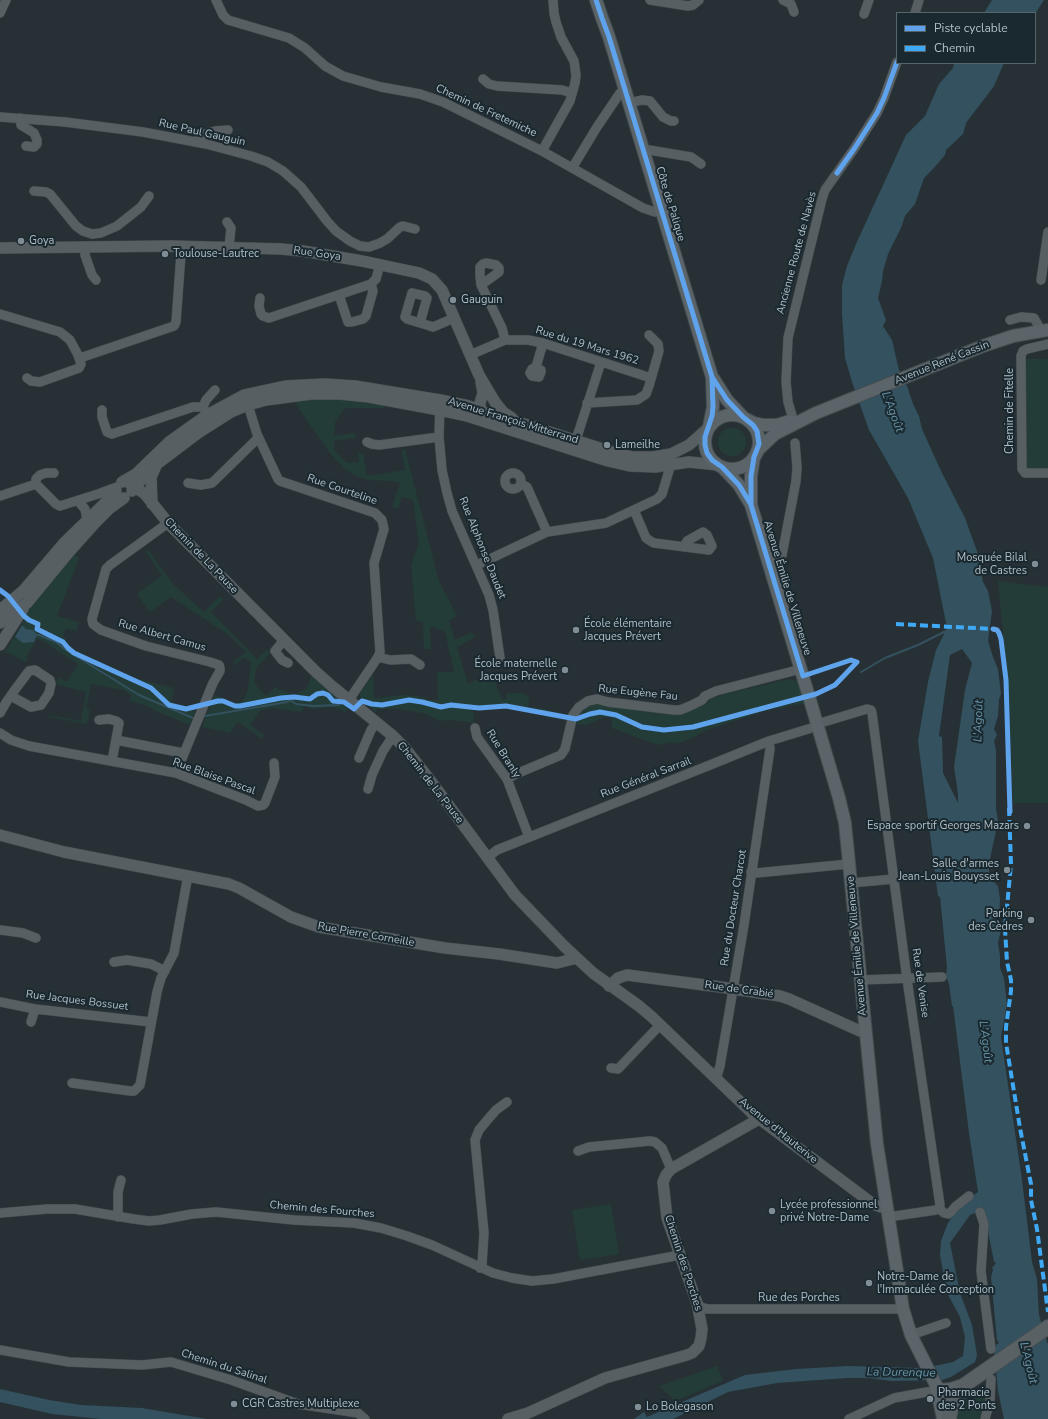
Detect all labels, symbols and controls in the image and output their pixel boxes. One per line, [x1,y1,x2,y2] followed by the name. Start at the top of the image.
[896,12,1036,64] legend
[934,20,1008,36] text: Piste cyclable
[934,40,975,56] text: Chemin
[433,82,539,140] street label: Chemin de Fretemiche
[157,117,247,149] street label: Rue Paul Gauguin
[652,165,688,243] street label: Côte de Palique
[774,190,820,316] street label: Ancienne Route de Navès
[29,234,54,248] place label: Goya
[16,236,26,246] marker: Goya
[293,244,341,264] street label: Rue Goya
[173,247,259,261] place label: Toulouse-Lautrec
[160,249,170,259] marker: Toulouse-Lautrec
[461,293,502,307] place label: Gauguin
[448,295,458,305] marker: Gauguin
[534,324,640,368] street label: Rue du 19 Mars 1962
[893,338,991,388] street label: Avenue René Cassin
[1003,368,1017,454] street label: Chemin de Fitelle
[878,390,906,434] water label: L'Agoût
[446,395,580,447] street label: Avenue François Mitterrand
[615,438,660,452] place label: Lameilhe
[602,440,612,450] marker: Lameilhe
[305,472,379,508] street label: Rue Courteline
[456,495,508,601] street label: Rue Alphonse Daudet
[161,515,241,597] street label: Chemin de La Pause
[760,519,814,657] street label: Avenue Émilie de Villeneuve
[957,551,1027,577] place label: Mosquée Bilal de Castres
[1030,559,1040,569] marker: Mosquée Bilal de Castres
[117,617,207,655] street label: Rue Albert Camus
[584,617,672,643] place label: École élémentaire Jacques Prévert
[571,625,581,635] marker: École élémentaire Jacques Prévert
[474,657,557,683] place label: École maternelle Jacques Prévert
[560,665,570,675] marker: École maternelle Jacques Prévert
[598,682,678,704] street label: Rue Eugène Fau
[971,700,987,742] water label: L'Agoût
[483,727,523,781] street label: Rue Branly
[394,739,466,827] street label: Chemin de La Pause
[599,755,693,801] street label: Rue Général Sarrail
[171,756,257,798] street label: Rue Blaise Pascal
[867,819,1019,833] place label: Espace sportif Georges Mazars
[1022,821,1032,831] marker: Espace sportif Georges Mazars
[718,849,750,967] street label: Rue du Docteur Charcot
[898,857,999,883] place label: Salle d'armes Jean-Louis Bouysset
[1002,865,1012,875] marker: Salle d'armes Jean-Louis Bouysset
[844,876,870,1016] street label: Avenue Émilie de Villeneuve
[968,907,1023,933] place label: Parking des Cèdres
[1026,915,1036,925] marker: Parking des Cèdres
[317,920,415,950] street label: Rue Pierre Corneille
[909,947,931,1019] street label: Rue de Venise
[704,979,774,1001] street label: Rue de Crabié
[25,988,129,1014] street label: Rue Jacques Bossuet
[975,1020,995,1064] water label: L'Agoût
[736,1095,820,1167] street label: Avenue d'Hauterive
[780,1198,877,1224] place label: Lycée professionnel privé Notre-Dame
[269,1199,375,1221] street label: Chemin des Fourches
[767,1206,777,1216] marker: Lycée professionnel privé Notre-Dame
[661,1213,705,1313] street label: Chemin des Porches
[877,1270,994,1296] place label: Notre-Dame de l'Immaculée Conception
[864,1278,874,1288] marker: Notre-Dame de l'Immaculée Conception
[758,1291,840,1305] street label: Rue des Porches
[1016,1341,1040,1385] water label: L'Agoût
[179,1347,269,1387] street label: Chemin du Salinal
[866,1365,936,1381] water label: La Durenque
[938,1386,996,1412] place label: Pharmacie des 2 Ponts
[925,1394,935,1404] marker: Pharmacie des 2 Ponts
[242,1397,359,1411] place label: CGR Castres Multiplexe
[229,1399,239,1409] marker: CGR Castres Multiplexe
[646,1400,713,1414] place label: Lo Bolegason
[633,1402,643,1412] marker: Lo Bolegason

